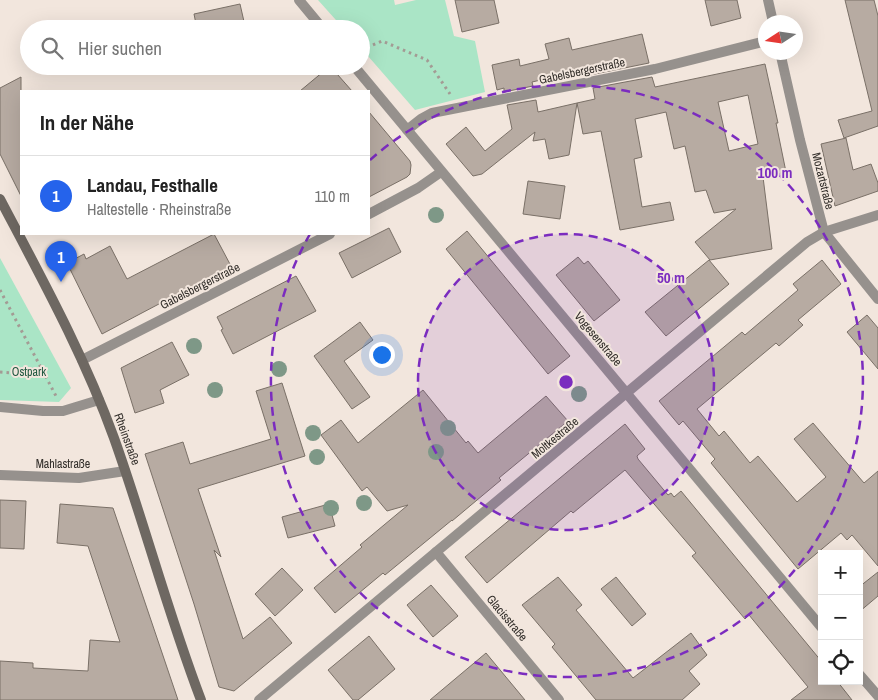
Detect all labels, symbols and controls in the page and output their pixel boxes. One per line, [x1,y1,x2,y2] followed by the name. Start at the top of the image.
[758,15,803,60] north arrow
[20,20,370,75] search box
[38,34,66,62] icon: search
[78,35,162,61] text: Hier suchen
[538,54,626,88] street label: Gabelsbergerstraße
[40,108,134,137] text: In der Nähe
[808,151,838,211] street label: Mozartstraße
[758,162,792,183] text: 100 m
[87,172,218,198] text: Landau, Festhalle
[52,185,60,207] text: 1
[314,185,350,207] text: 110 m
[87,198,231,220] text: Haltestelle · Rheinstraße
[45,241,77,282] pin: 1
[157,259,243,313] street label: Gabelsbergerstraße
[657,267,685,288] text: 50 m
[571,309,625,369] street label: Vogesenstraße
[369,342,395,368] your location
[12,364,46,380] park label: Ostpark
[557,373,575,391] centre of rings
[110,411,144,467] street label: Rheinstraße
[528,414,582,462] street label: Moltkestraße
[36,456,90,472] street label: Mahlastraße
[818,550,863,685] map controls
[818,550,863,595] button: +
[483,591,531,645] street label: Glacisstraße
[818,595,863,640] button: −
[818,640,863,685] button: locate

